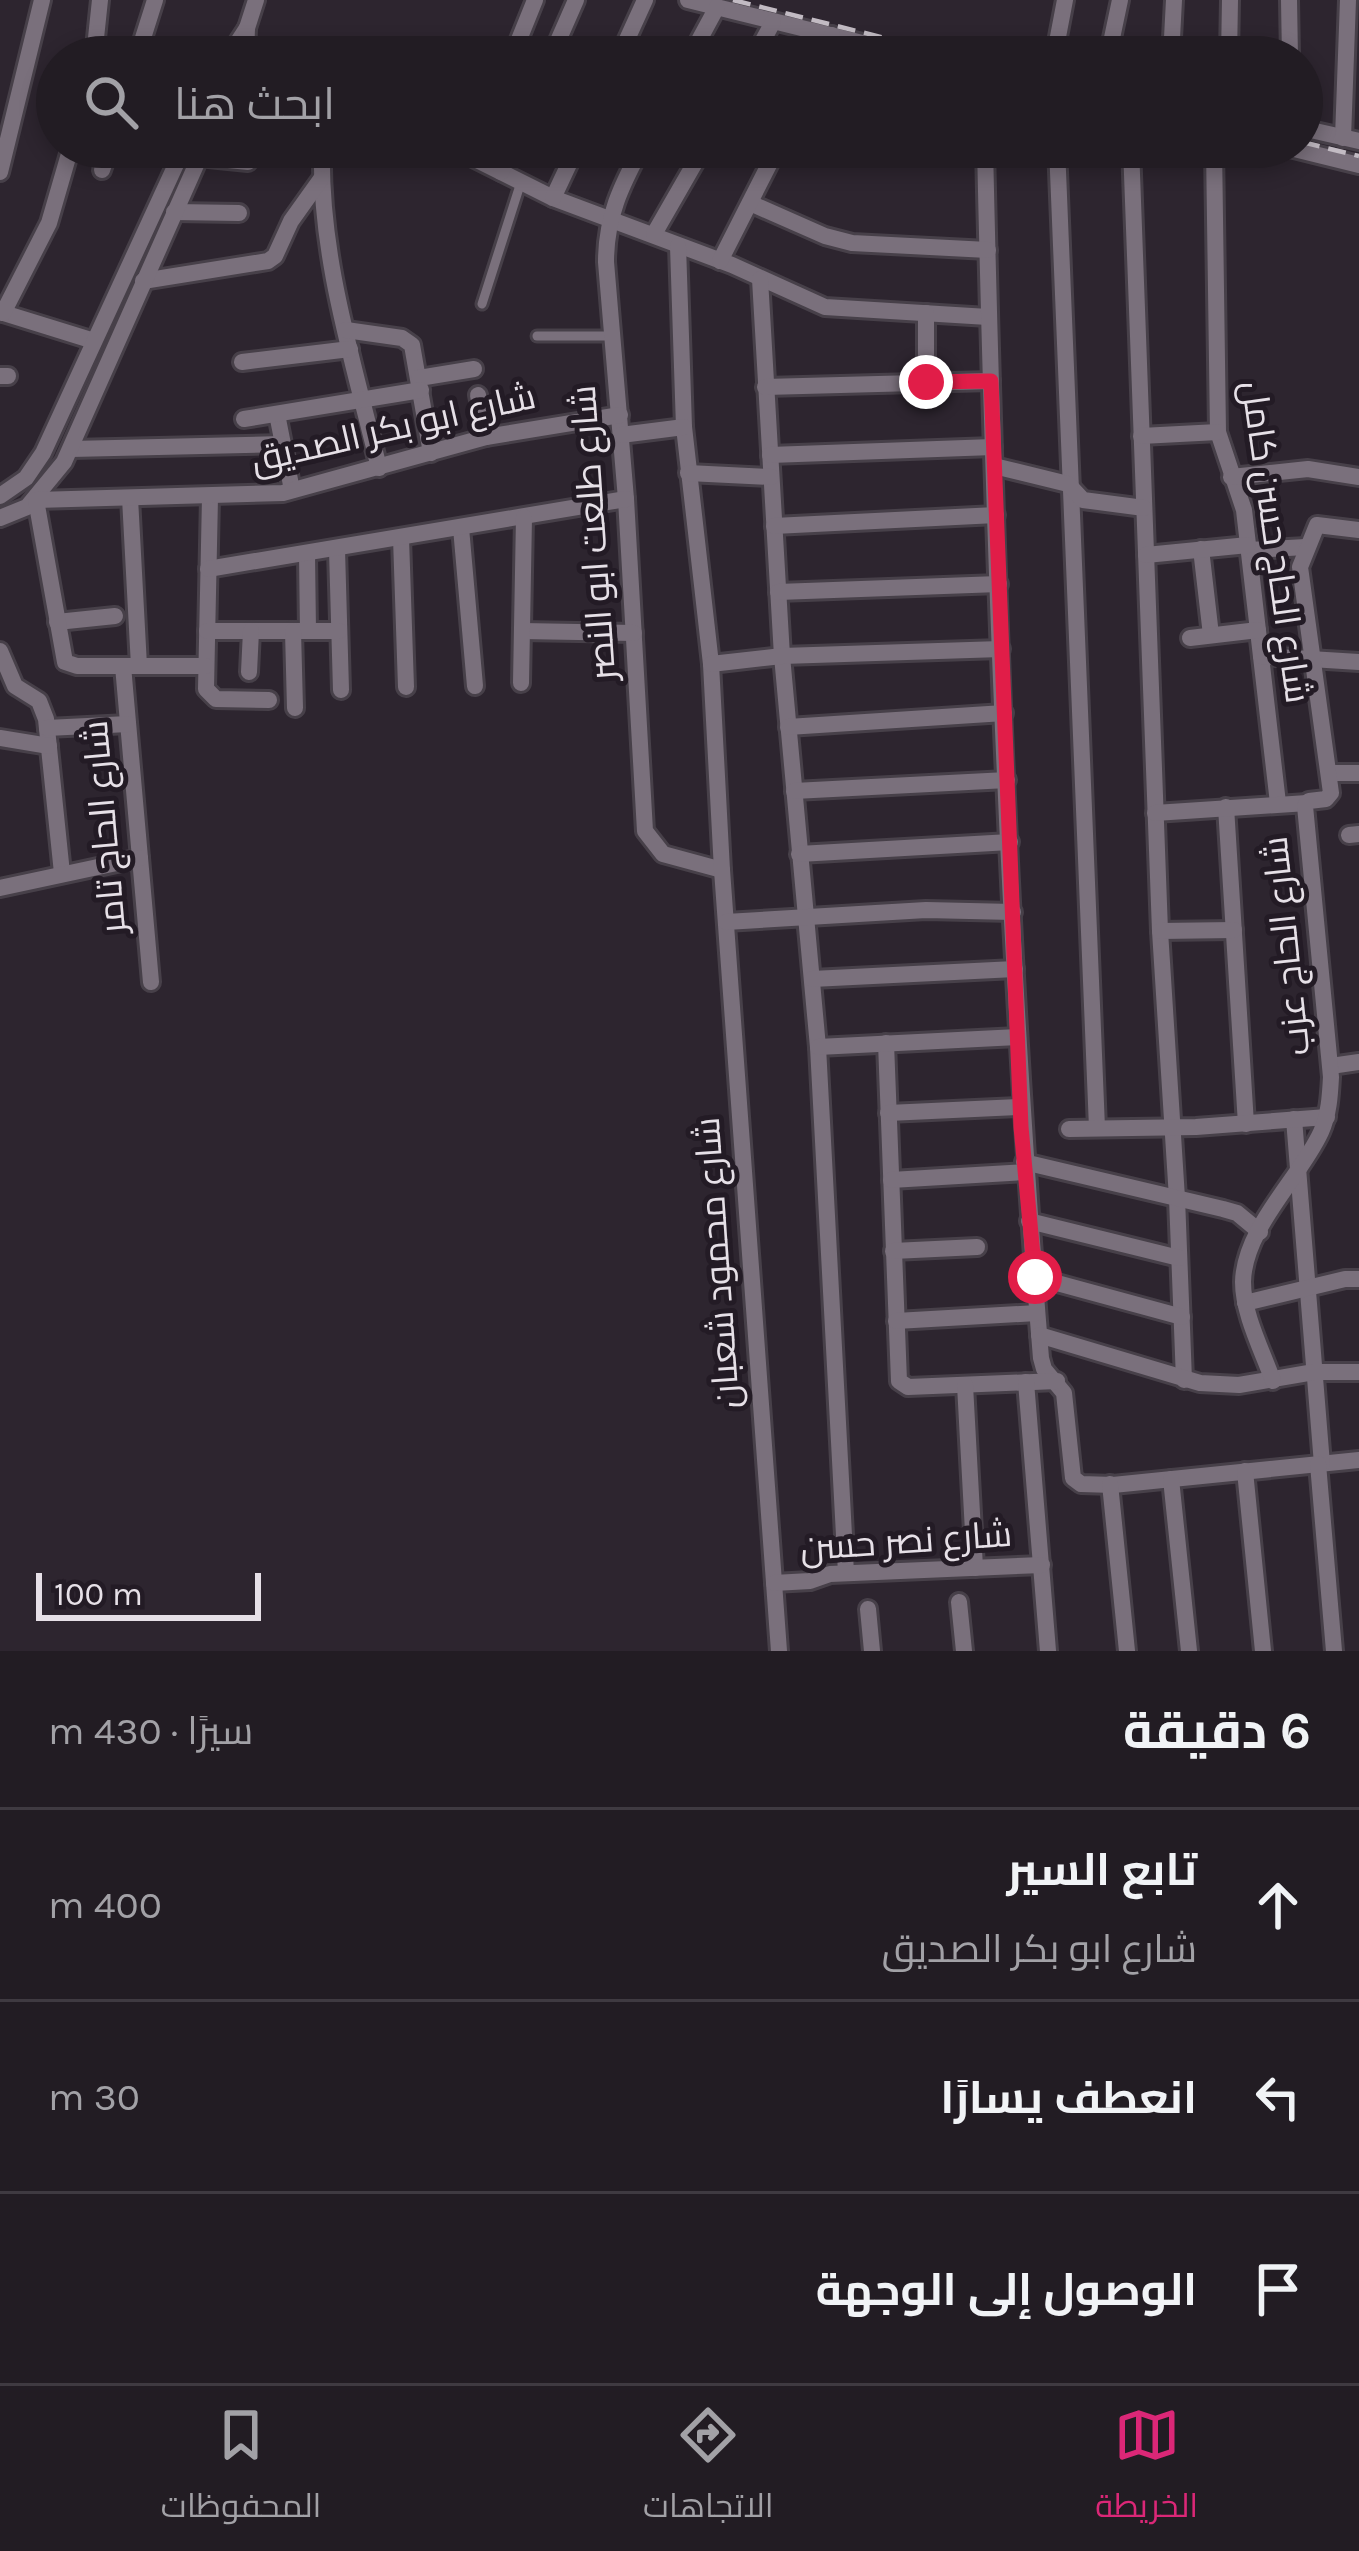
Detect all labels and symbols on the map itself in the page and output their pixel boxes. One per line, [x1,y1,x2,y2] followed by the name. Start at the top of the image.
[899,355,953,409] route end
[247,375,540,484] street label: شارع ابو بكر الصديق
[1230,378,1319,706] street label: شارع الحاج حسن كامل
[562,384,627,684] street label: شارع طلعت ابو النصر
[74,718,137,937] street label: شارع الحاج تامر
[1254,834,1321,1058] street label: شارع الحاج عزب
[686,1116,751,1410] street label: شارع محمود شعبان
[1008,1250,1062,1304] route start
[799,1513,1014,1572] street label: شارع نصر حسن
[36,1567,261,1620] scale bar

